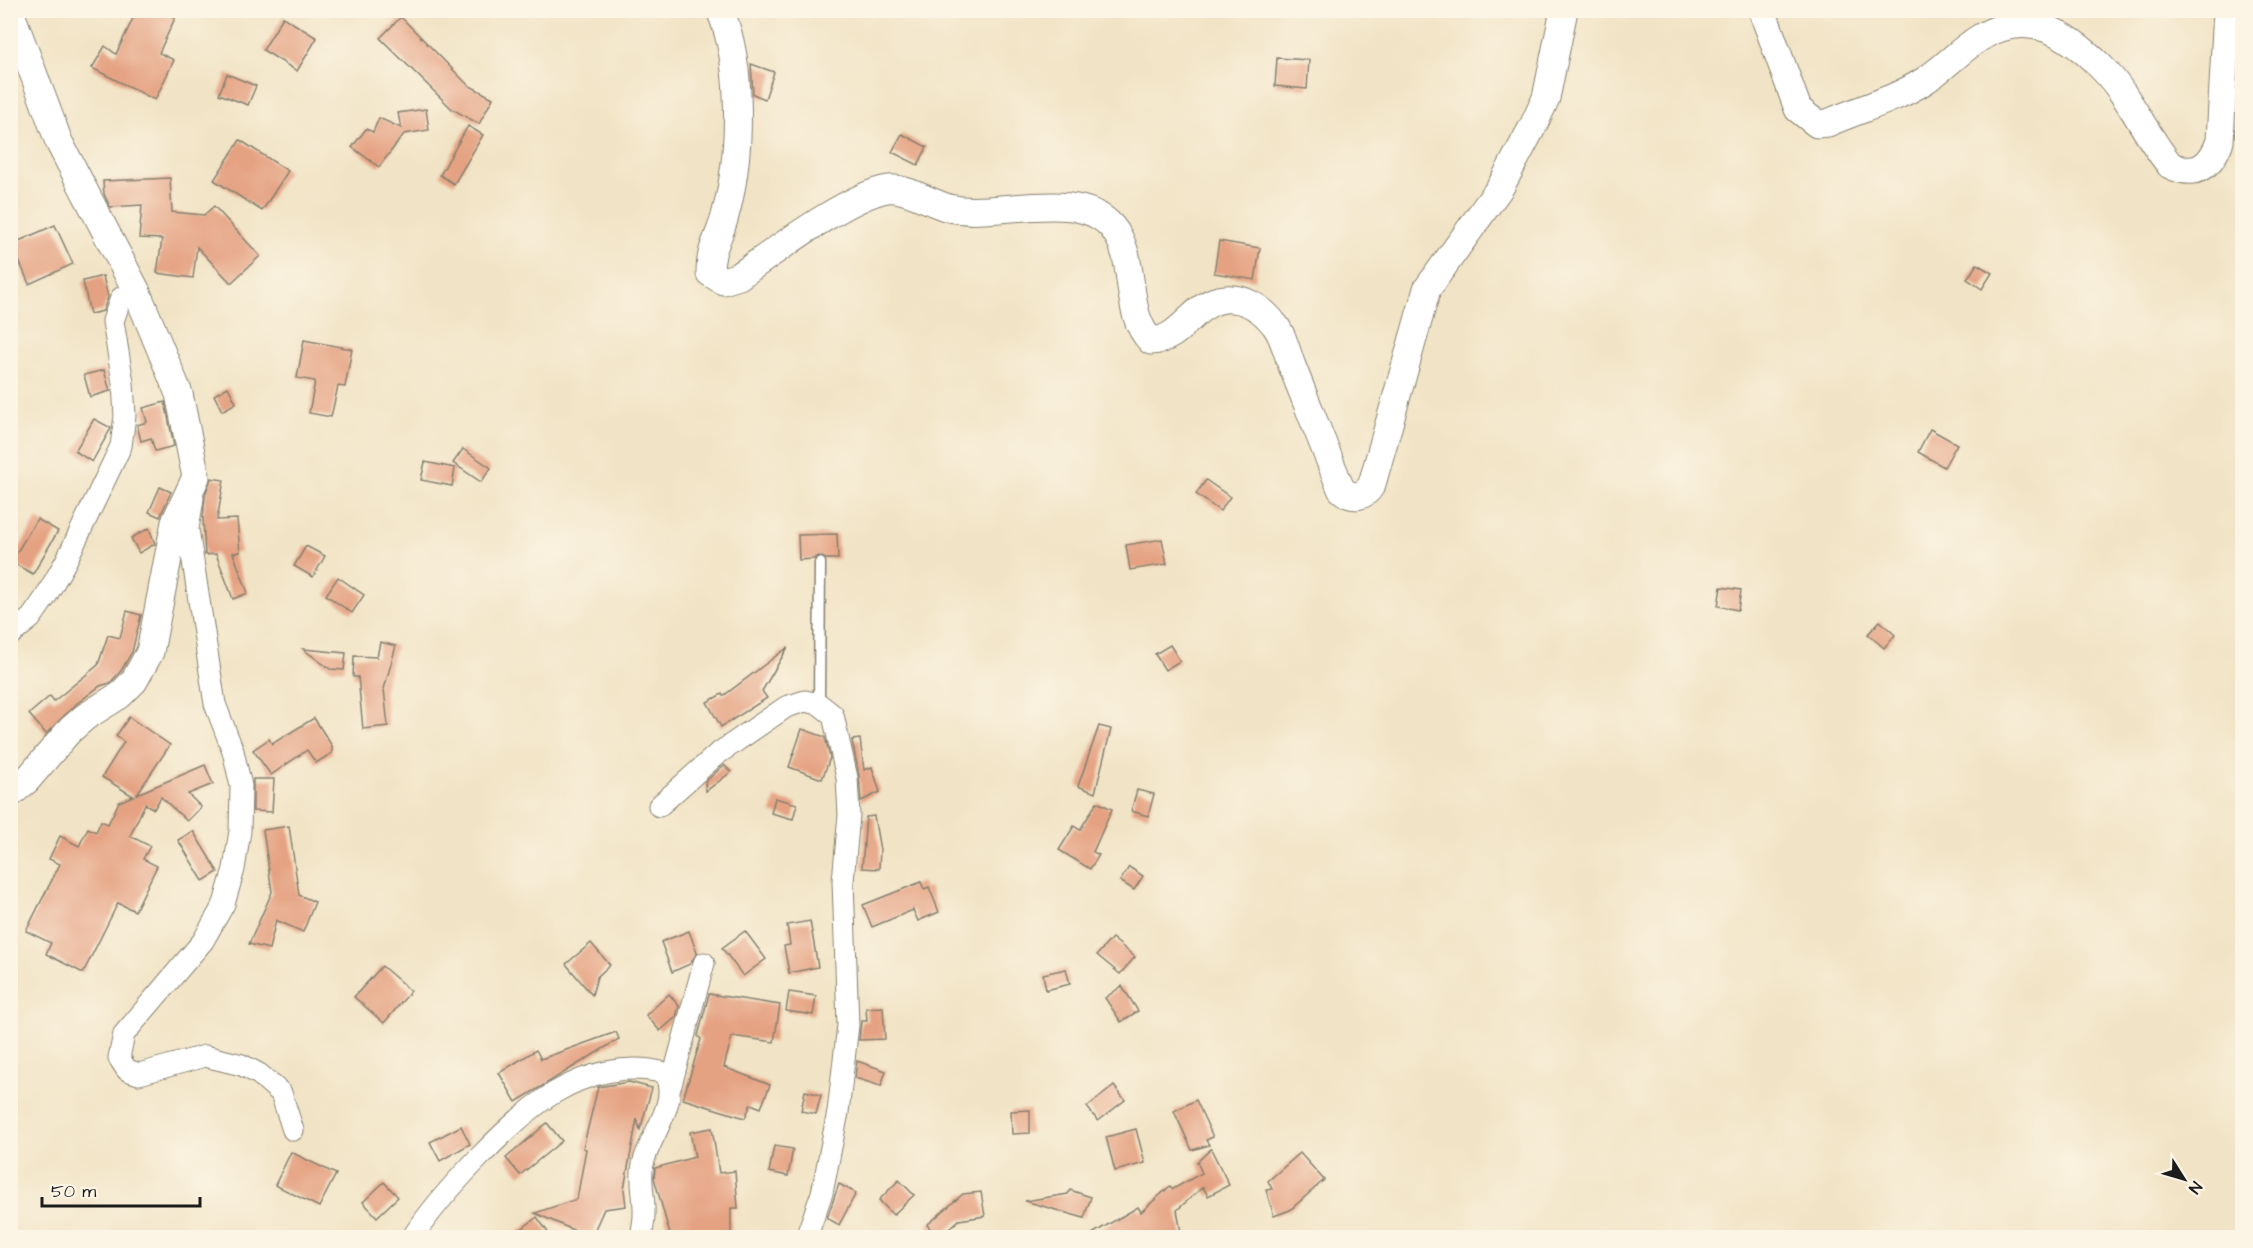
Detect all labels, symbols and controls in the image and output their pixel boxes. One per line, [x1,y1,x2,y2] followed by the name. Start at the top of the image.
[2154,1149,2214,1209] north arrow
[42,1170,200,1208] scale bar
[2183,1177,2207,1198] text: N
[51,1179,96,1204] text: 50 m

